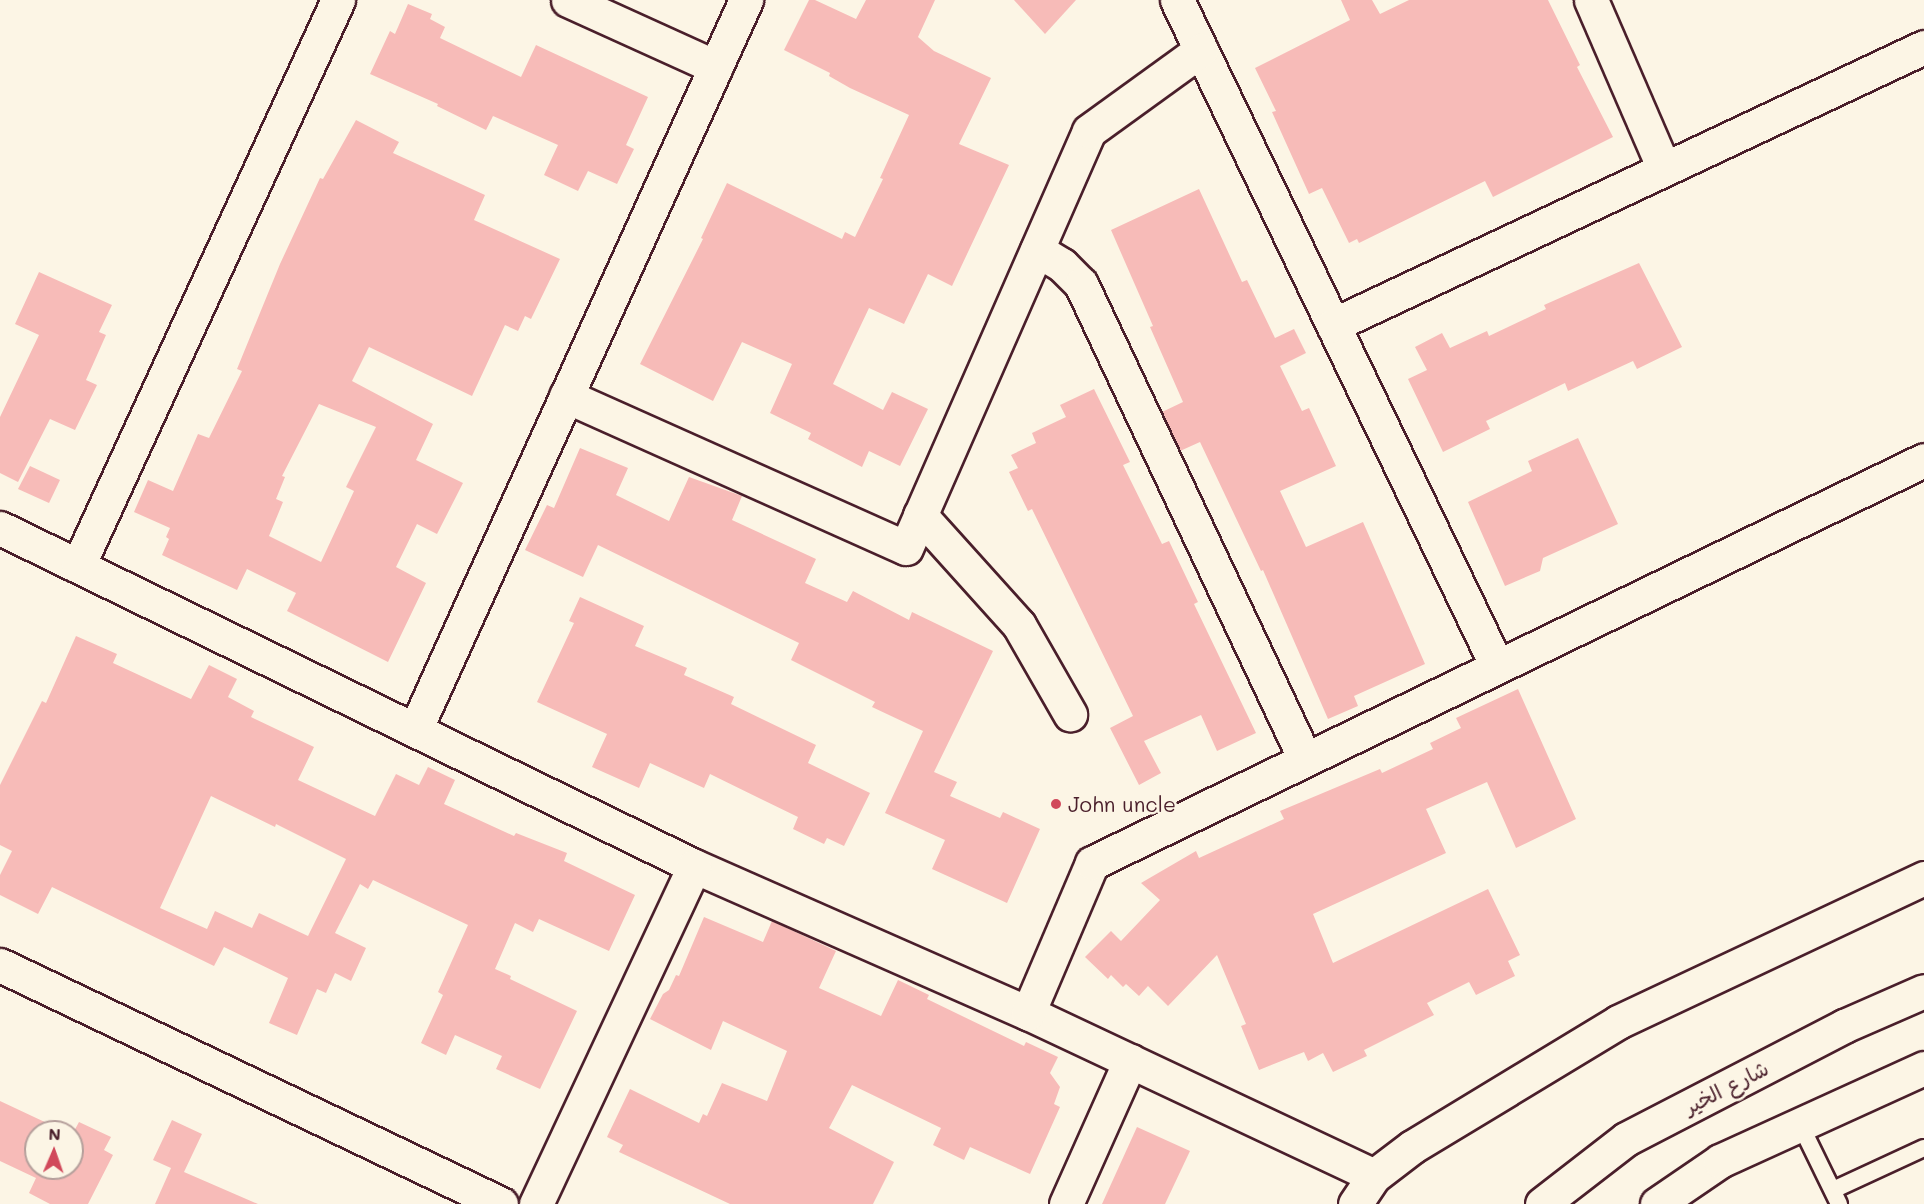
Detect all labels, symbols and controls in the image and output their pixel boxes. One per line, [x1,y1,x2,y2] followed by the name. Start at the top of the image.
[1068,791,1176,817] place label: John uncle
[1049,797,1063,811] marker: John uncle
[1679,1055,1773,1119] street label: شارع الخير
[24,1120,84,1180] north arrow
[48,1123,61,1144] text: N

